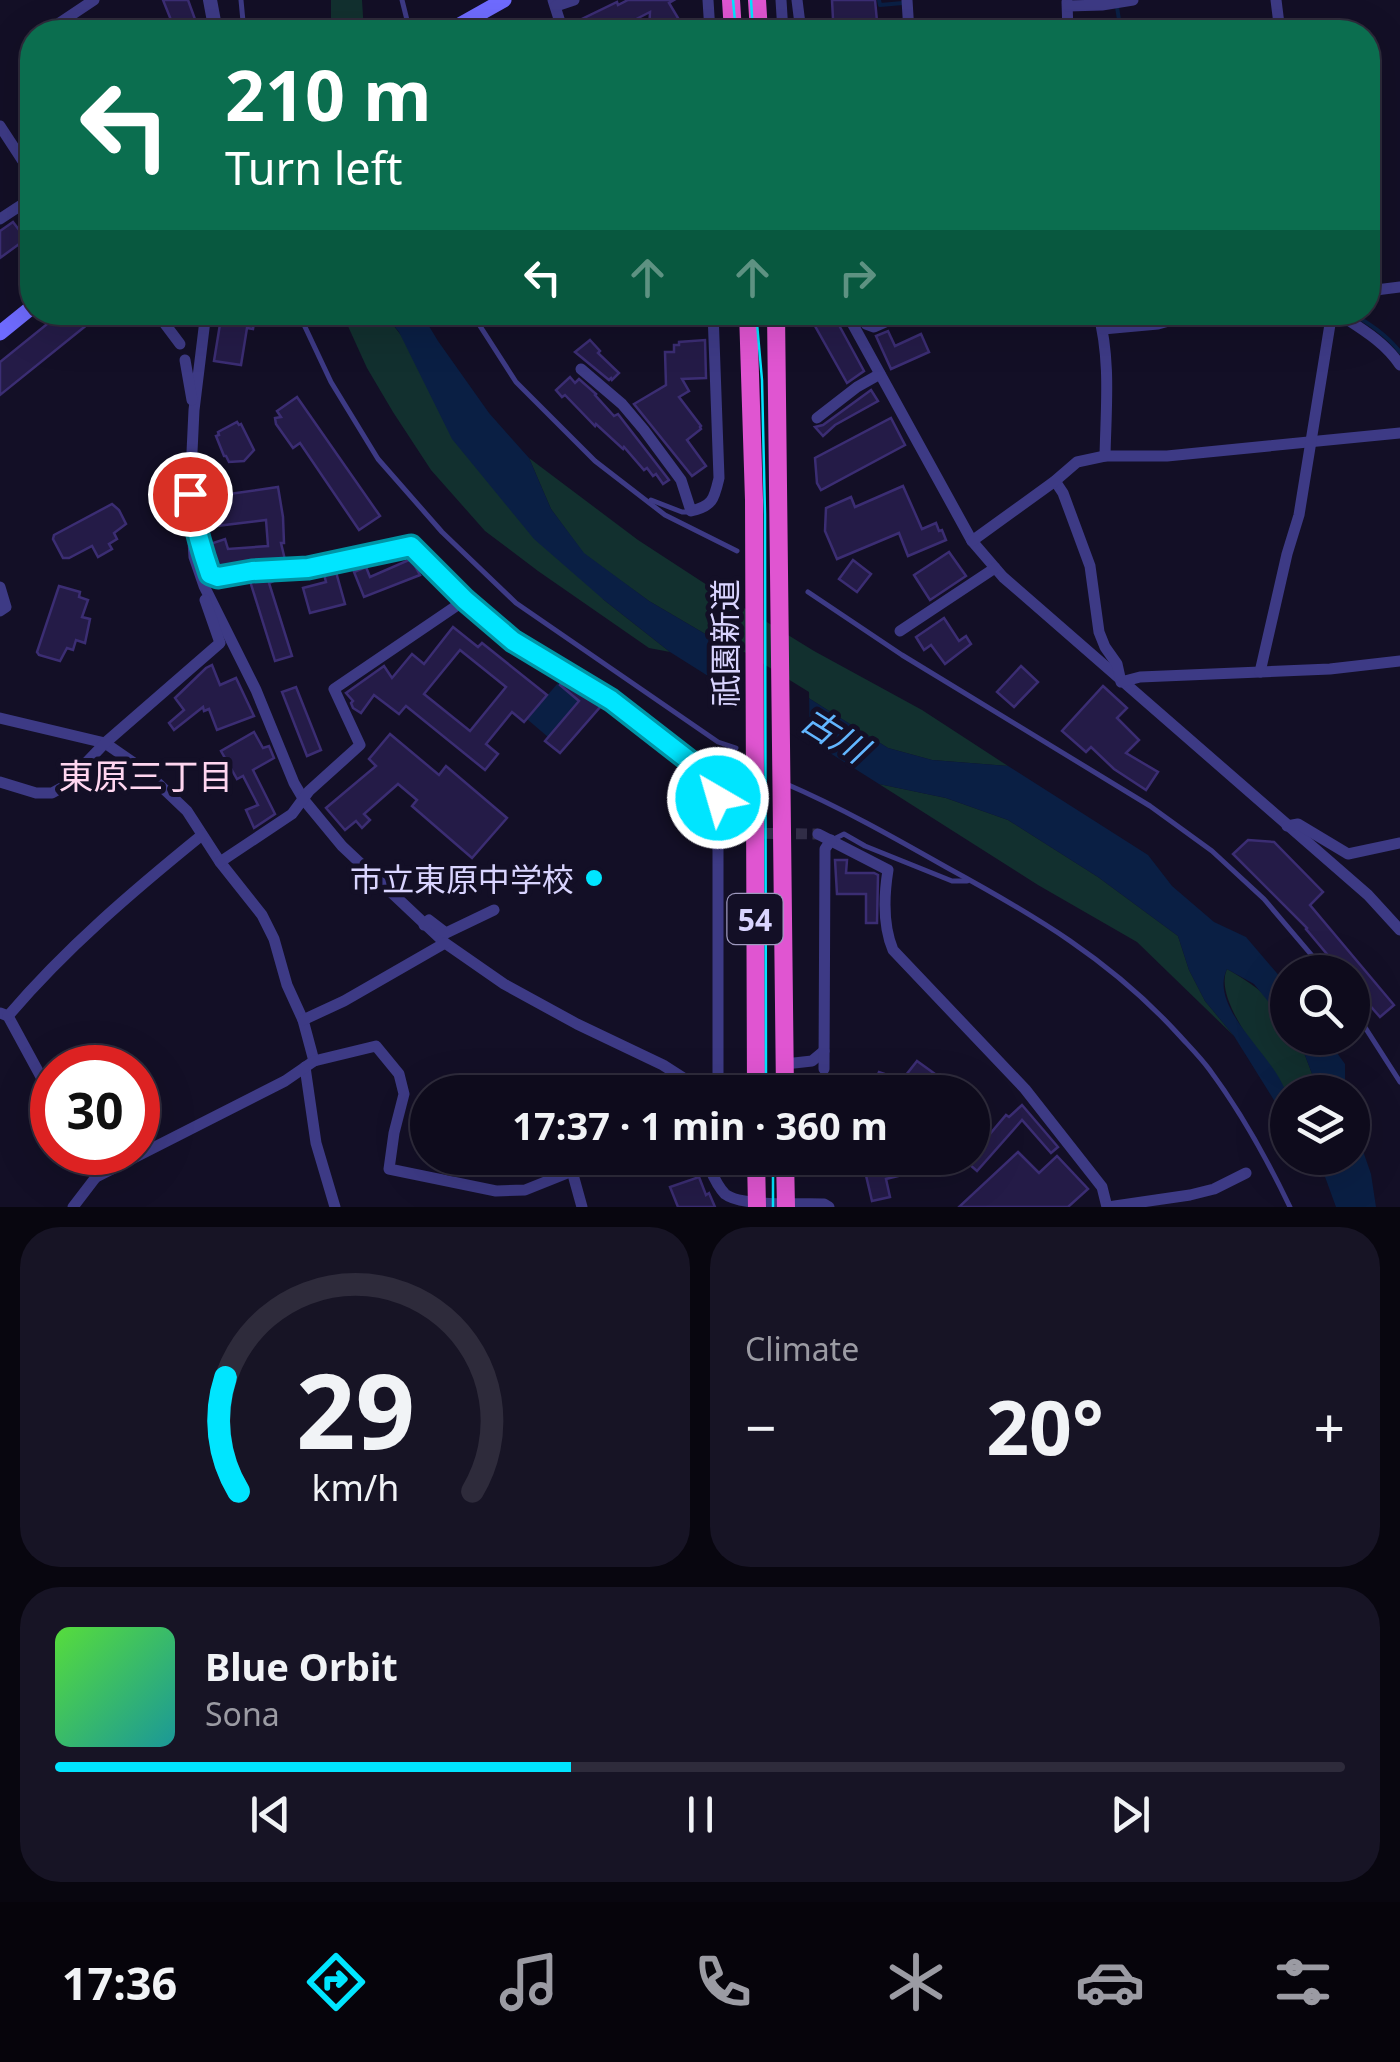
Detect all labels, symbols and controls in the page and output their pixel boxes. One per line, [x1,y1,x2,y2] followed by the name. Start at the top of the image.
[225,46,432,142] text: 210 m
[60,60,190,190] icon: left
[225,137,402,198] text: Turn left
[515,250,570,305] icon: left
[620,250,675,305] icon: ahead
[725,250,780,305] icon: ahead
[830,250,885,305] icon: right
[148,452,233,537] pin
[163,467,218,522] icon: arrive
[703,579,746,707] street label: 祇園新道
[793,696,881,775] water label: 古川
[666,746,770,850] position arrow
[58,752,234,799] district label: 東原三丁目
[350,857,574,900] place label: 市立東原中学校
[583,867,605,889] marker: 市立東原中学校
[728,894,782,944] road number: 54
[1270,955,1370,1175] map controls
[1270,955,1370,1055] button: search
[30,1045,160,1175] speed limit sign: 30
[1270,1075,1370,1175] button: layers
[512,1099,888,1151] text: 17:37 · 1 min · 360 m
[745,1327,859,1370] text: Climate
[296,1338,414,1479] text: 29
[986,1375,1104,1477] text: 20°
[745,1389,776,1464] text: −
[1314,1389,1345,1464] text: +
[311,1463,399,1511] text: km/h
[205,1640,398,1692] text: Blue Orbit
[205,1692,280,1735] text: Sona
[243,1787,298,1842] icon: previous
[673,1787,728,1842] icon: pause
[1103,1787,1158,1842] icon: next
[301,1947,371,2017] icon: directions
[494,1947,564,2017] icon: music
[688,1947,758,2017] icon: phone
[881,1947,951,2017] icon: climate
[1075,1947,1145,2017] icon: car
[1268,1947,1338,2017] icon: filters
[62,1952,177,2013] text: 17:36

